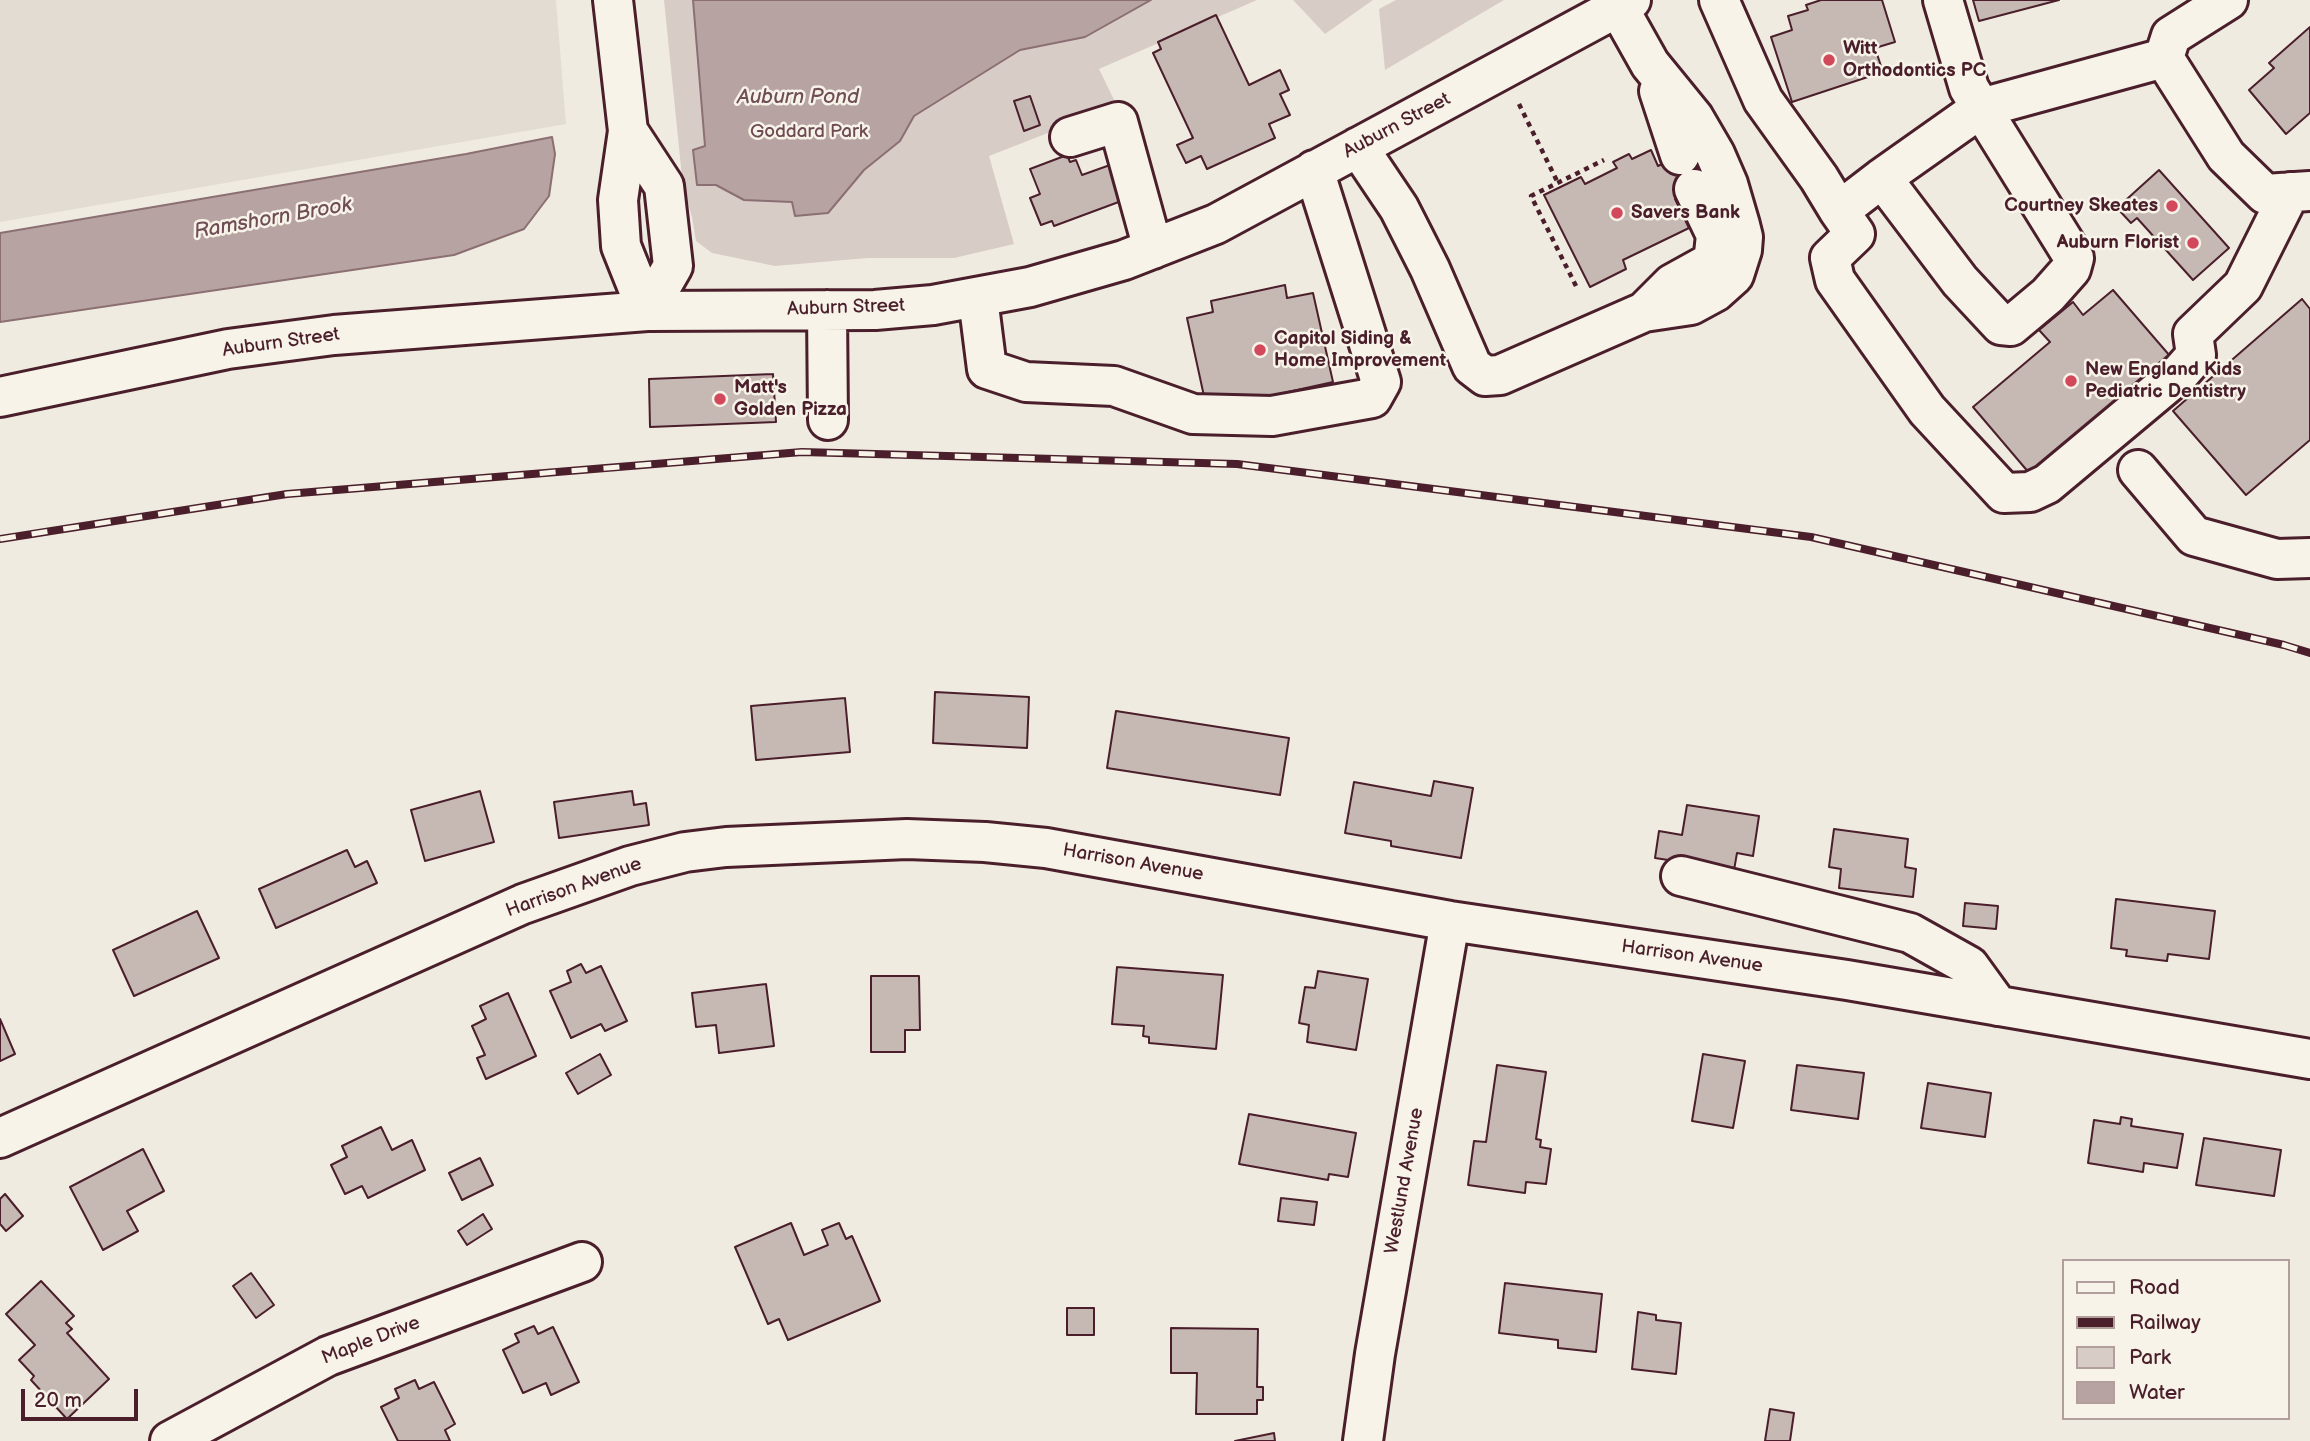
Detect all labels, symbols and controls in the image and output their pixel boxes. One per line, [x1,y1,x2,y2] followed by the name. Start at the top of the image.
[1843,38,1986,82] place label: Witt Orthodontics PC
[1821,52,1837,68] marker: Witt Orthodontics PC
[737,85,859,111] water label: Auburn Pond
[1340,88,1454,164] street label: Auburn Street
[750,121,868,143] park label: Goddard Park
[192,193,354,245] water label: Ramshorn Brook
[2004,195,2158,217] place label: Courtney Skeates
[2164,198,2180,214] marker: Courtney Skeates
[1631,202,1740,224] place label: Savers Bank
[1609,205,1625,221] marker: Savers Bank
[2057,232,2179,254] place label: Auburn Florist
[2185,235,2201,251] marker: Auburn Florist
[787,295,905,321] street label: Auburn Street
[221,324,341,362] street label: Auburn Street
[1274,328,1446,372] place label: Capitol Siding & Home Improvement
[1252,342,1268,358] marker: Capitol Siding & Home Improvement
[2085,359,2246,403] place label: New England Kids Pediatric Dentistry
[2063,373,2079,389] marker: New England Kids Pediatric Dentistry
[734,377,847,421] place label: Matt's Golden Pizza
[712,391,728,407] marker: Matt's Golden Pizza
[1061,839,1205,887] street label: Harrison Avenue
[503,853,645,923] street label: Harrison Avenue
[1620,936,1764,978] street label: Harrison Avenue
[1381,1106,1429,1256] street label: Westlund Avenue
[2062,1259,2289,1420] legend
[2129,1275,2180,1300] text: Road
[2129,1310,2201,1335] text: Railway
[319,1312,423,1370] street label: Maple Drive
[2129,1345,2171,1370] text: Park
[24,1374,142,1418] scale bar
[2129,1380,2185,1405] text: Water
[34,1388,82,1413] text: 20 m

